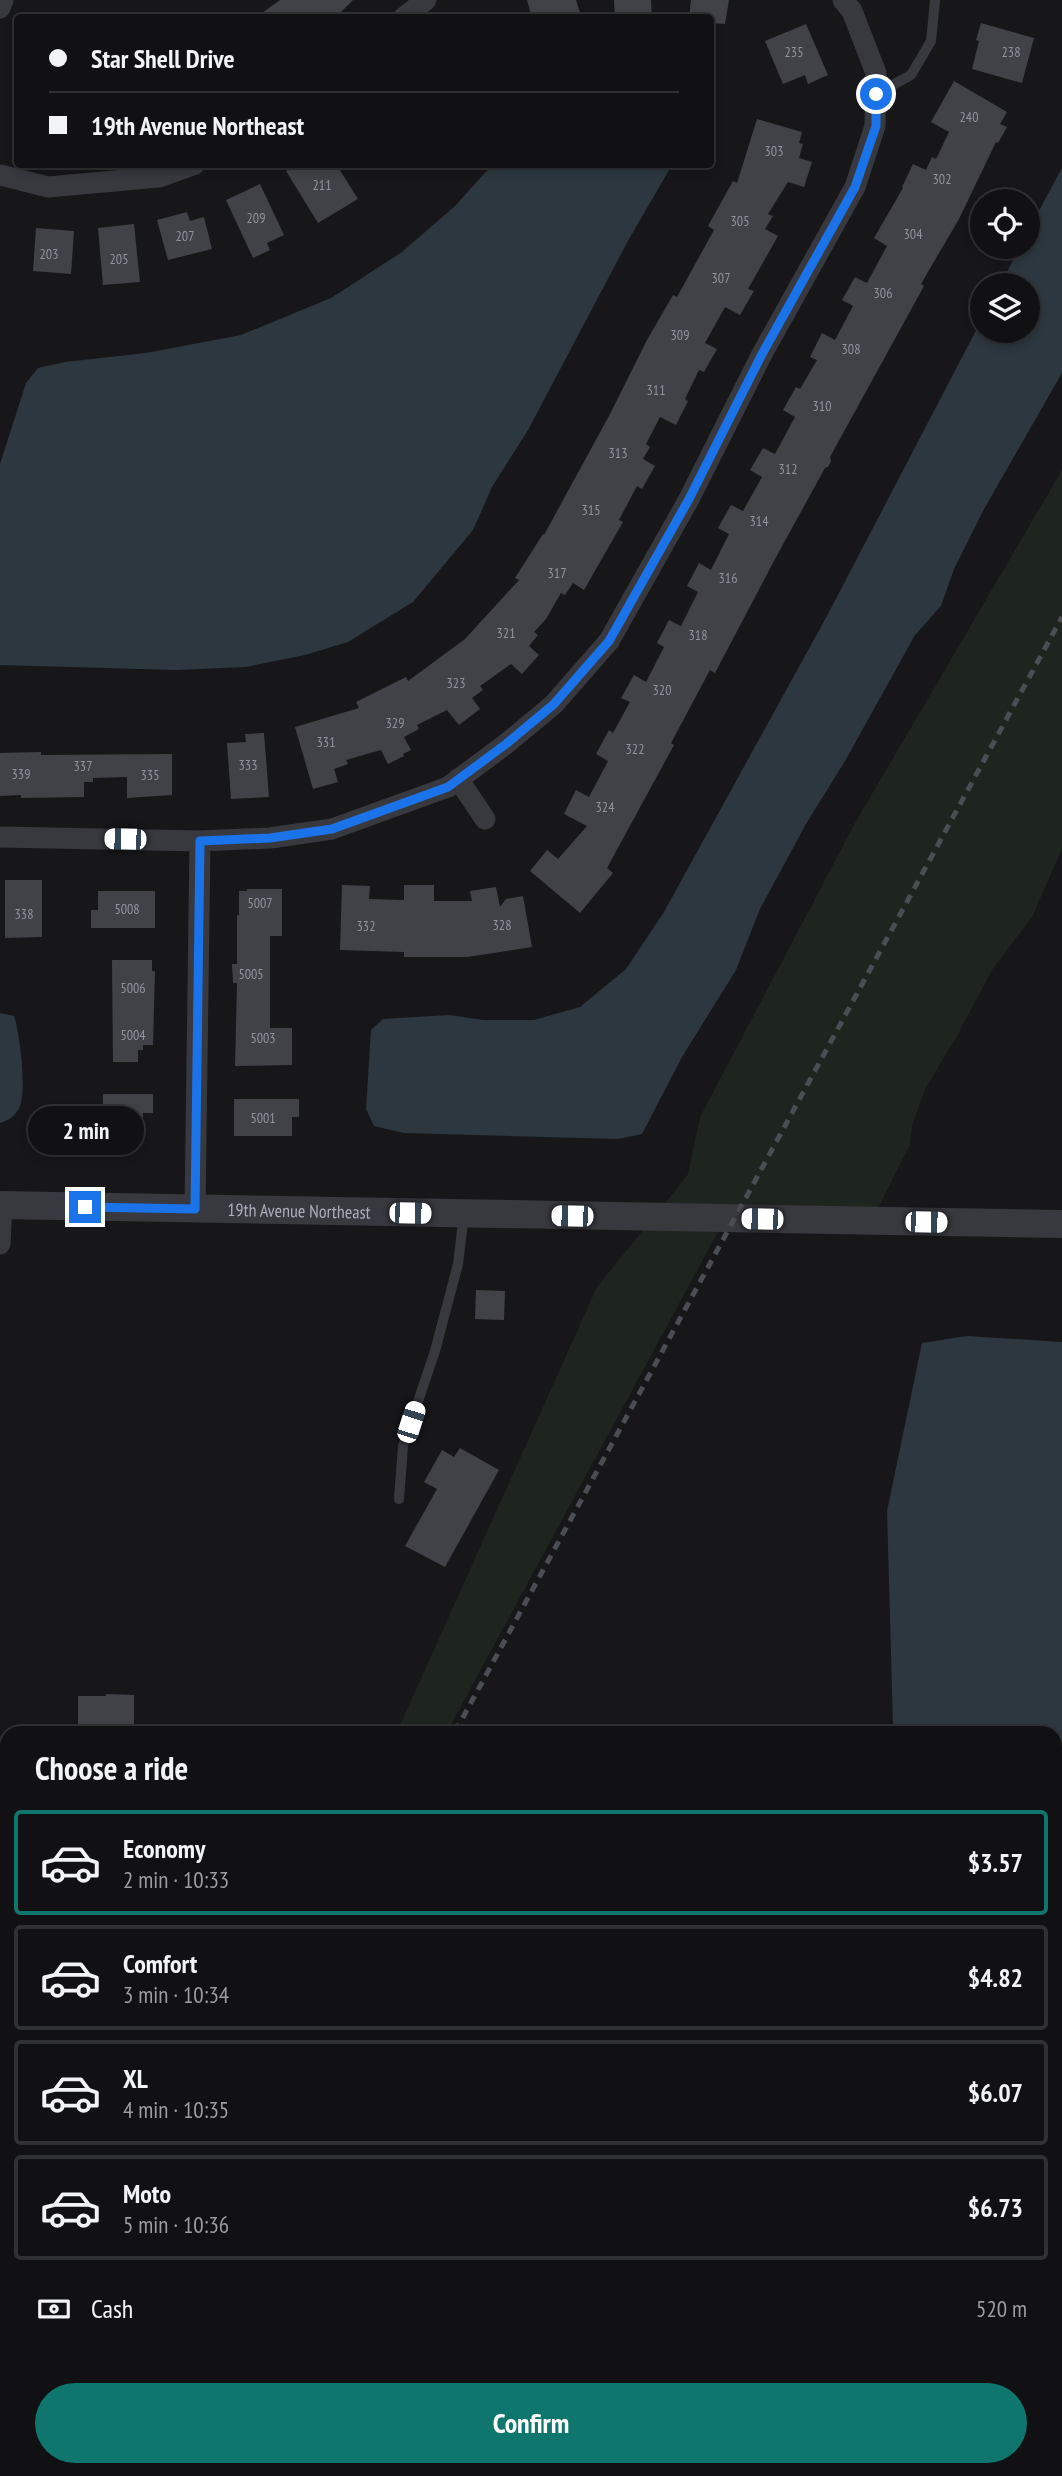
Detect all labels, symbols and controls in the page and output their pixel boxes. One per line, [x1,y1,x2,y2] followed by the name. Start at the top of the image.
[91,42,235,75] text: Star Shell Drive
[785,43,803,61] house number: 235
[1002,43,1020,61] house number: 238
[860,78,892,110] route start
[960,108,978,126] house number: 240
[91,109,304,142] text: 19th Avenue Northeast
[765,142,783,160] house number: 303
[933,170,951,188] house number: 302
[313,176,331,194] house number: 211
[970,189,1040,343] map controls
[970,189,1040,259] button: locate
[247,209,265,227] house number: 209
[731,212,749,230] house number: 305
[904,225,923,243] house number: 304
[176,227,194,245] house number: 207
[40,245,58,263] house number: 203
[110,250,128,268] house number: 205
[712,269,730,287] house number: 307
[970,273,1040,343] button: layers
[874,284,892,302] house number: 306
[671,326,689,344] house number: 309
[842,340,860,358] house number: 308
[647,381,665,399] house number: 311
[813,397,831,415] house number: 310
[609,444,627,462] house number: 313
[779,460,797,478] house number: 312
[582,501,600,519] house number: 315
[750,512,769,530] house number: 314
[548,564,566,582] house number: 317
[719,569,737,587] house number: 316
[497,624,515,642] house number: 321
[689,626,707,644] house number: 318
[447,674,465,692] house number: 323
[653,681,671,699] house number: 320
[386,714,404,732] house number: 329
[317,733,335,751] house number: 331
[626,740,644,758] house number: 322
[239,756,257,774] house number: 333
[74,757,92,775] house number: 337
[12,765,30,783] house number: 339
[141,766,159,784] house number: 335
[596,798,615,816] house number: 324
[104,828,147,850] car
[247,894,273,912] house number: 5007
[114,900,140,918] house number: 5008
[15,905,33,923] house number: 338
[493,916,511,934] house number: 328
[357,917,375,935] house number: 332
[238,965,264,983] house number: 5005
[120,979,146,997] house number: 5006
[120,1026,146,1044] house number: 5004
[250,1029,276,1047] house number: 5003
[27,1106,143,1154] callout: 2 min
[250,1109,276,1127] house number: 5001
[63,1116,109,1145] text: 2 min
[69,1191,101,1223] route end
[227,1198,371,1223] street label: 19th Avenue Northeast
[389,1202,432,1224] car
[551,1205,594,1227] car
[741,1208,784,1230] car
[905,1211,948,1233] car
[395,1399,428,1445] car
[35,1747,188,1789] text: Choose a ride
[39,1831,102,1894] icon: car
[123,1832,205,1865] text: Economy
[968,1846,1023,1879] text: $3.57
[123,1865,229,1894] text: 2 min · 10:33
[39,1946,102,2009] icon: car
[123,1947,197,1980] text: Comfort
[968,1961,1023,1994] text: $4.82
[123,1980,229,2009] text: 3 min · 10:34
[39,2061,102,2124] icon: car
[123,2062,148,2095] text: XL
[968,2076,1023,2109] text: $6.07
[123,2095,229,2124] text: 4 min · 10:35
[39,2176,102,2239] icon: car
[123,2177,171,2210] text: Moto
[968,2191,1023,2224] text: $6.73
[123,2210,229,2239] text: 5 min · 10:36
[35,2290,73,2328] icon: cash
[91,2292,133,2325] text: Cash
[976,2294,1027,2323] text: 520 m
[35,2383,1027,2463] button: Confirm

